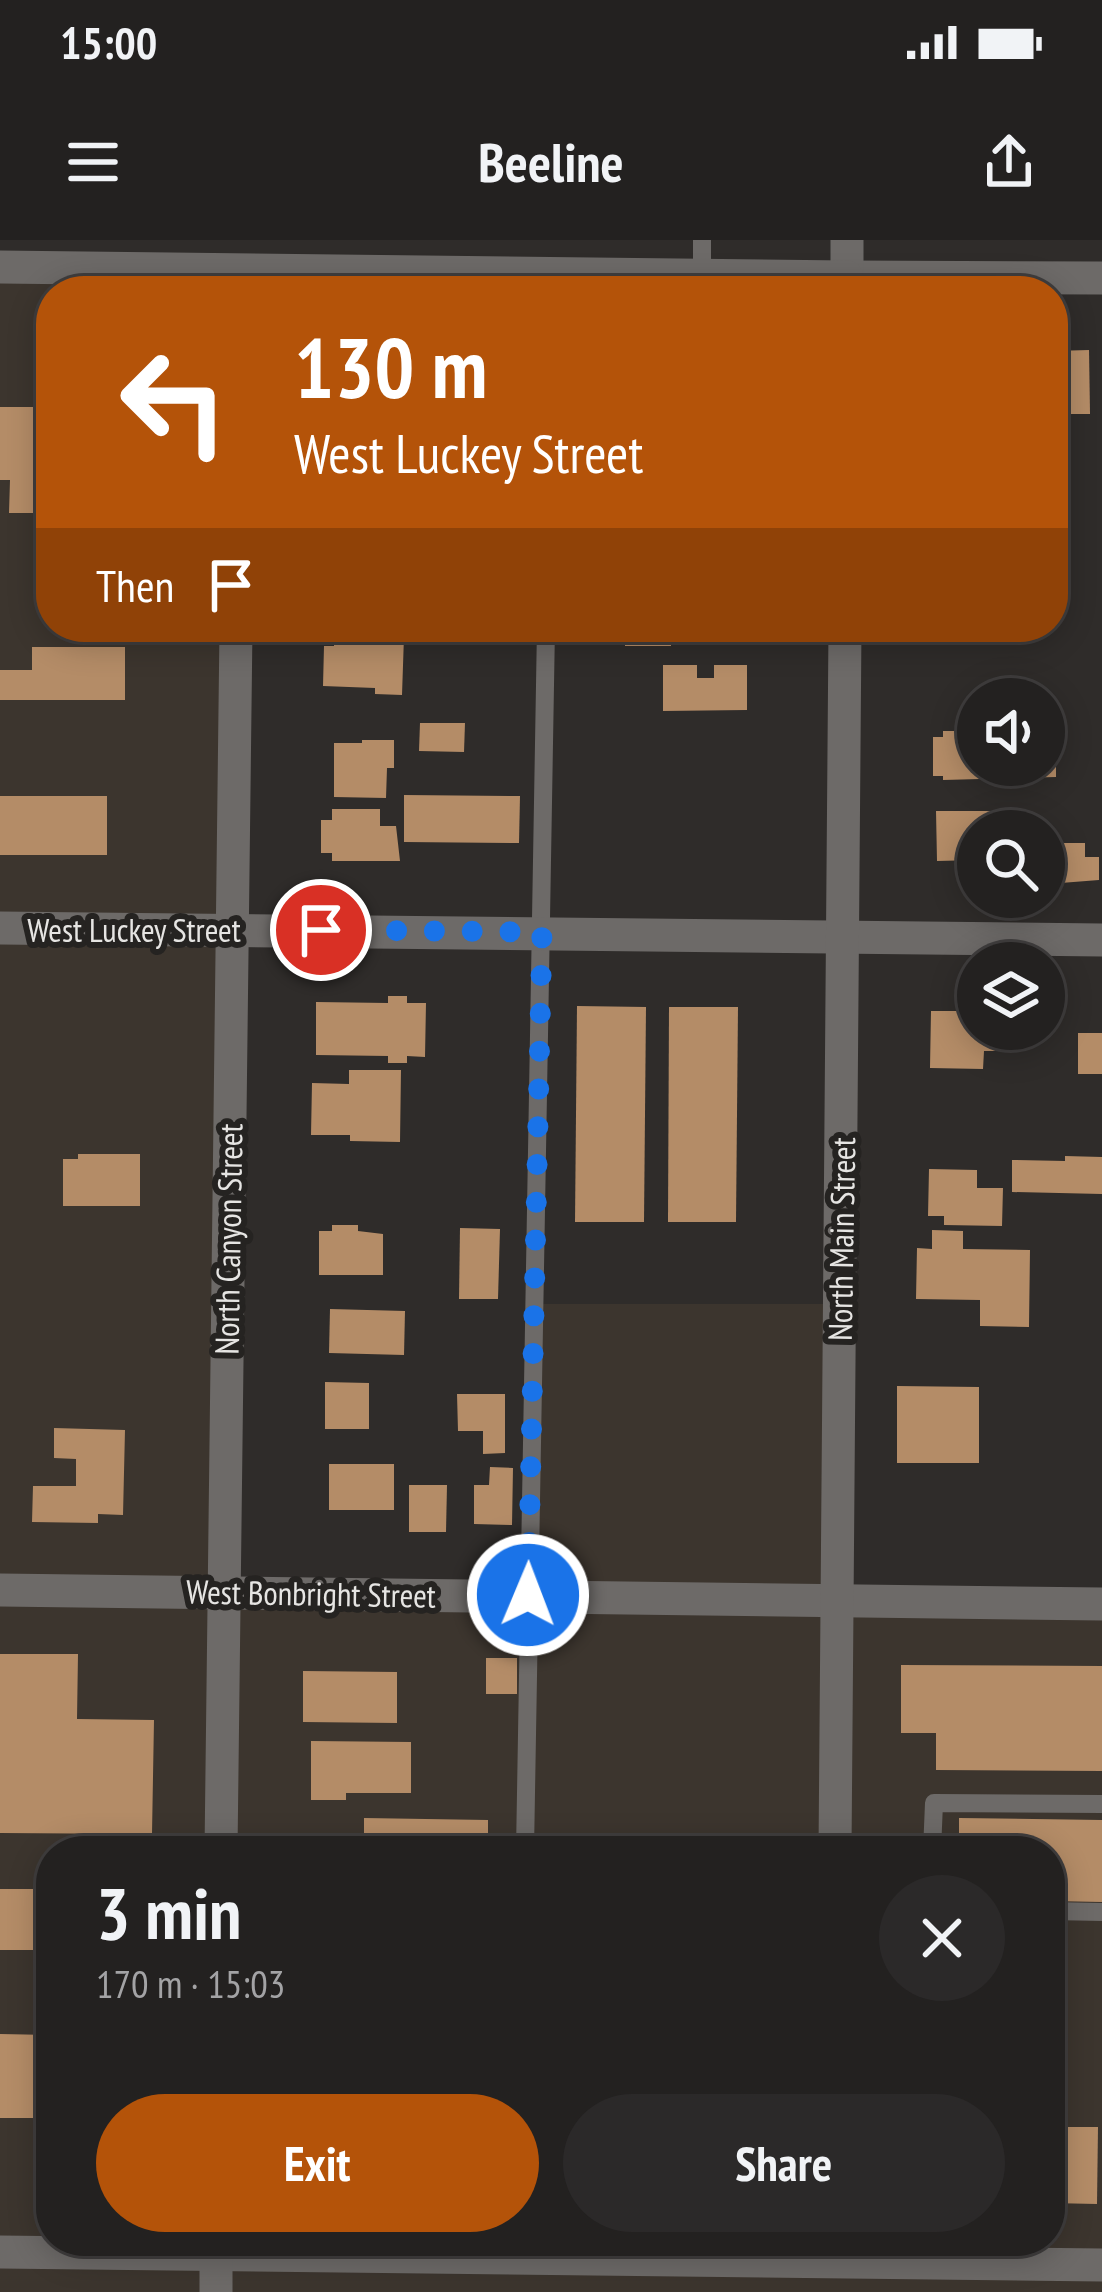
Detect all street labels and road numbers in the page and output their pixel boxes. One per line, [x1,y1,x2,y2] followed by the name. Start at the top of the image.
[27,908,241,951] street label: West Luckey Street
[204,1123,252,1355] street label: North Canyon Street
[818,1137,864,1341] street label: North Main Street
[186,1569,436,1617] street label: West Bonbright Street

